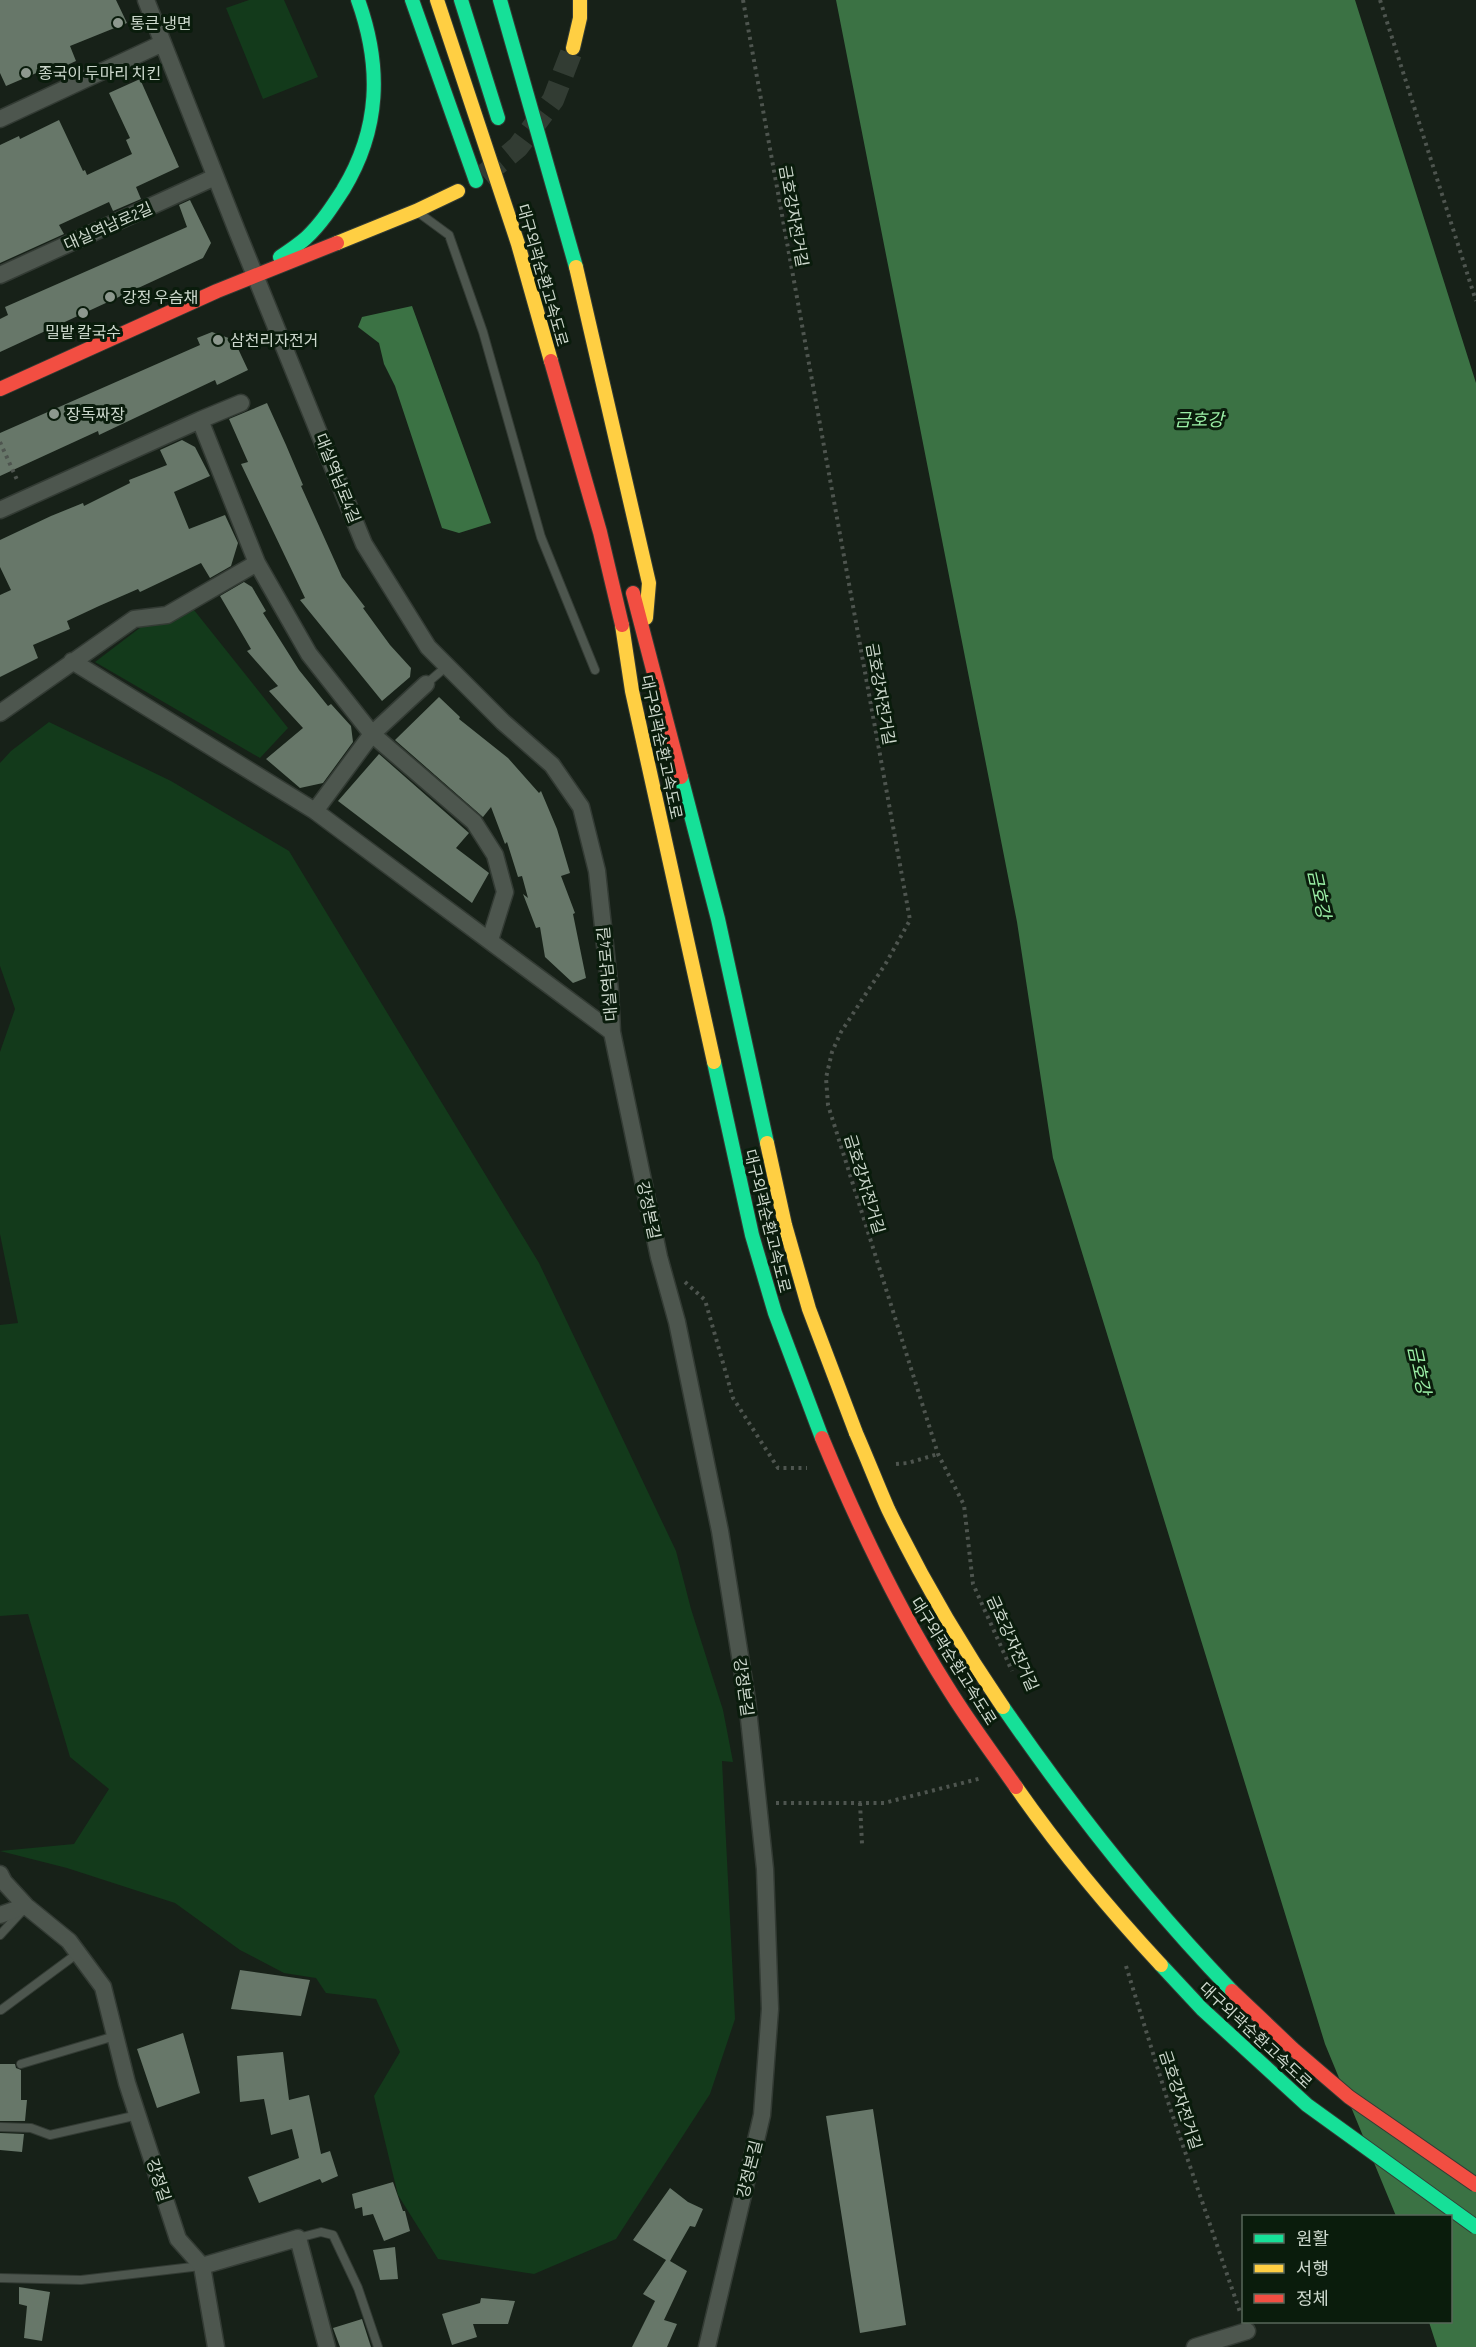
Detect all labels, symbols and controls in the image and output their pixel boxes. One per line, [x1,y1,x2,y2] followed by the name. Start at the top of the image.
[130,15,191,34] place label: 통큰 냉면
[111,16,125,30] marker: 통큰 냉면
[38,65,161,84] place label: 종국이 두마리 치킨
[19,66,33,80] marker: 종국이 두마리 치킨
[774,164,811,269] street label: 금호강자전거길
[61,199,156,255] street label: 대실역남로2길
[512,202,571,349] street label: 대구외곽순환고속도로
[122,289,198,308] place label: 강정 우슴채
[103,290,117,304] marker: 강정 우슴채
[76,306,90,320] marker: 밀밭 칼국수
[45,324,121,343] place label: 밀밭 칼국수
[230,332,318,351] place label: 삼천리자전거
[211,333,225,347] marker: 삼천리자전거
[66,406,125,425] place label: 장독짜장
[47,407,61,421] marker: 장독짜장
[1174,410,1226,431] water label: 금호강
[310,431,363,526] street label: 대실역남로4길
[861,642,898,747] street label: 금호강자전거길
[636,673,685,822] street label: 대구외곽순환고속도로
[1303,868,1334,923] water label: 금호강
[595,926,622,1022] street label: 대실역남로4길
[839,1132,888,1236] street label: 금호강자전거길
[740,1148,794,1295] street label: 대구외곽순환고속도로
[632,1180,663,1241] street label: 강정본길
[1403,1344,1434,1399] water label: 금호강
[982,1593,1041,1695] street label: 금호강자전거길
[906,1594,1000,1729] street label: 대구외곽순환고속도로
[729,1657,756,1718] street label: 강정본길
[1195,1979,1315,2093] street label: 대구외곽순환고속도로
[1155,2049,1205,2152] street label: 금호강자전거길
[734,2138,767,2200] street label: 강정본길
[142,2157,173,2204] street label: 강정길
[1242,2215,1452,2323] legend
[1296,2229,1329,2250] text: 원활
[1296,2259,1329,2280] text: 서행
[1296,2289,1329,2310] text: 정체

